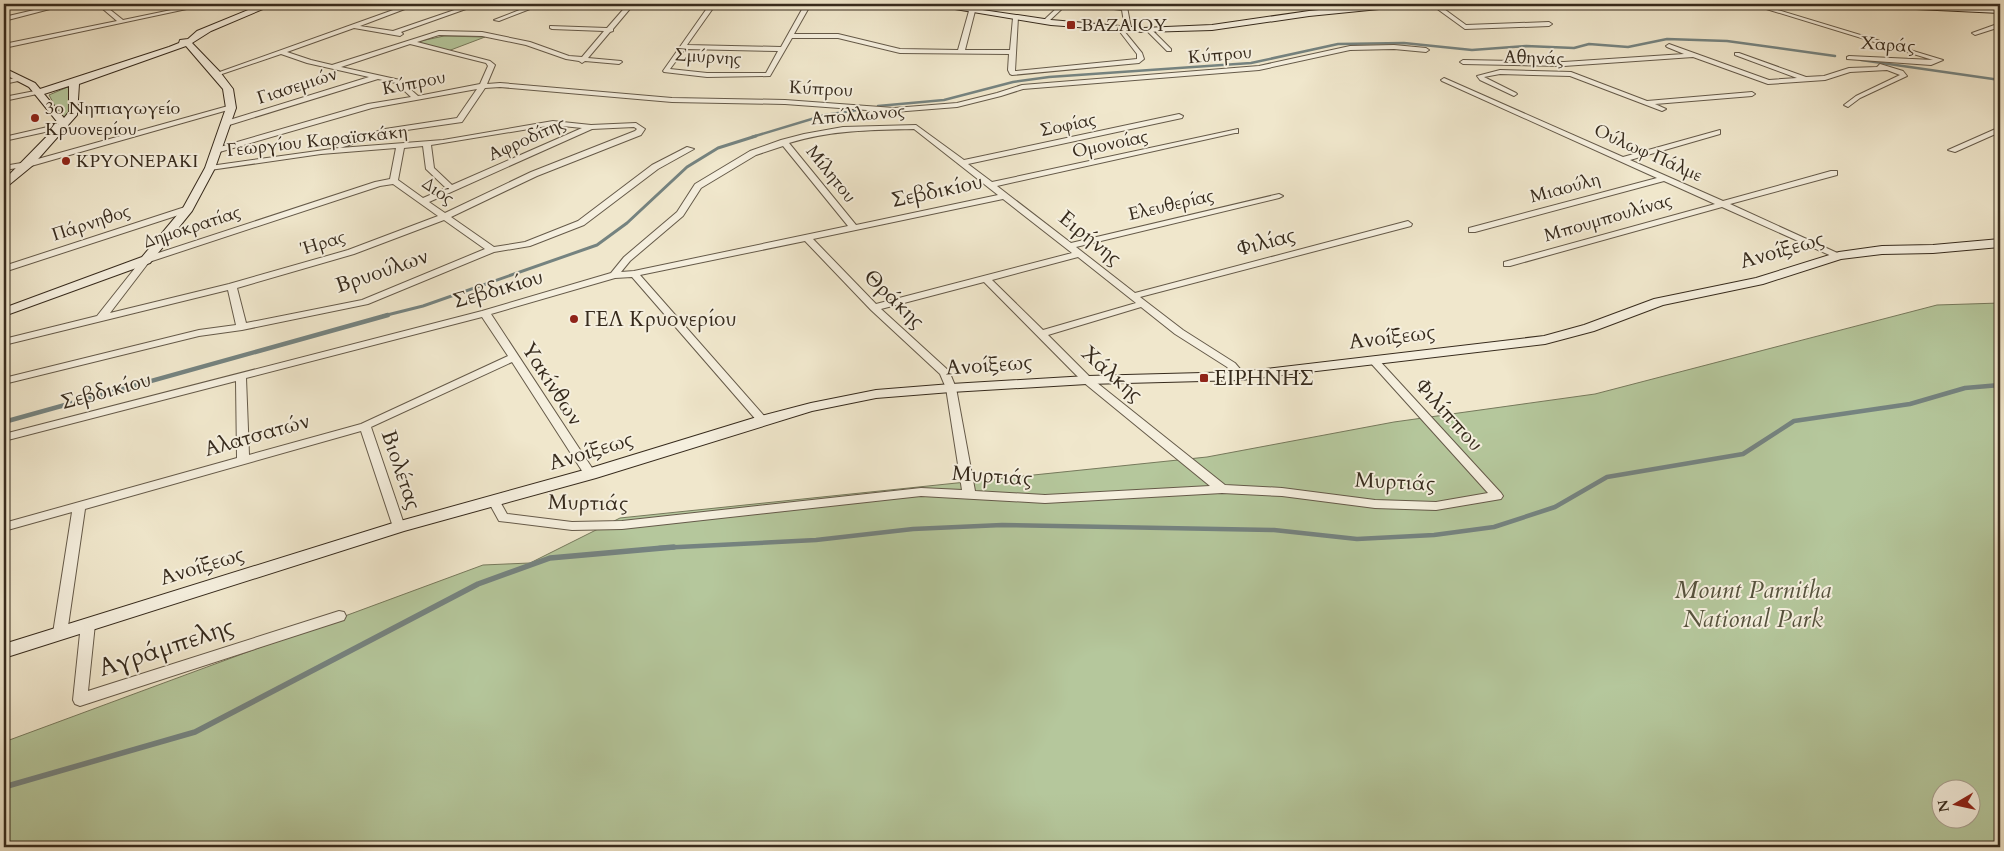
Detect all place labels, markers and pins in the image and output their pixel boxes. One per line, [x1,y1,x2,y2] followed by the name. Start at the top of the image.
[1081,13,1167,38] place label: ΒΑΖΑΙΟΥ
[1065,19,1077,31] marker: ΒΑΖΑΙΟΥ
[45,96,180,142] place label: 3ο Νηπιαγωγείο Κρυονερίου
[29,112,41,124] marker: 3ο Νηπιαγωγείο Κρυονερίου
[76,149,198,174] place label: ΚΡΥΟΝΕΡΑΚΙ
[60,155,72,167] marker: ΚΡΥΟΝΕΡΑΚΙ
[584,305,736,334] place label: ΓΕΛ Κρυονερίου
[568,313,580,325] marker: ΓΕΛ Κρυονερίου
[1214,364,1314,393] place label: ΕΙΡΗΝΗΣ
[1198,372,1210,384] marker: ΕΙΡΗΝΗΣ

